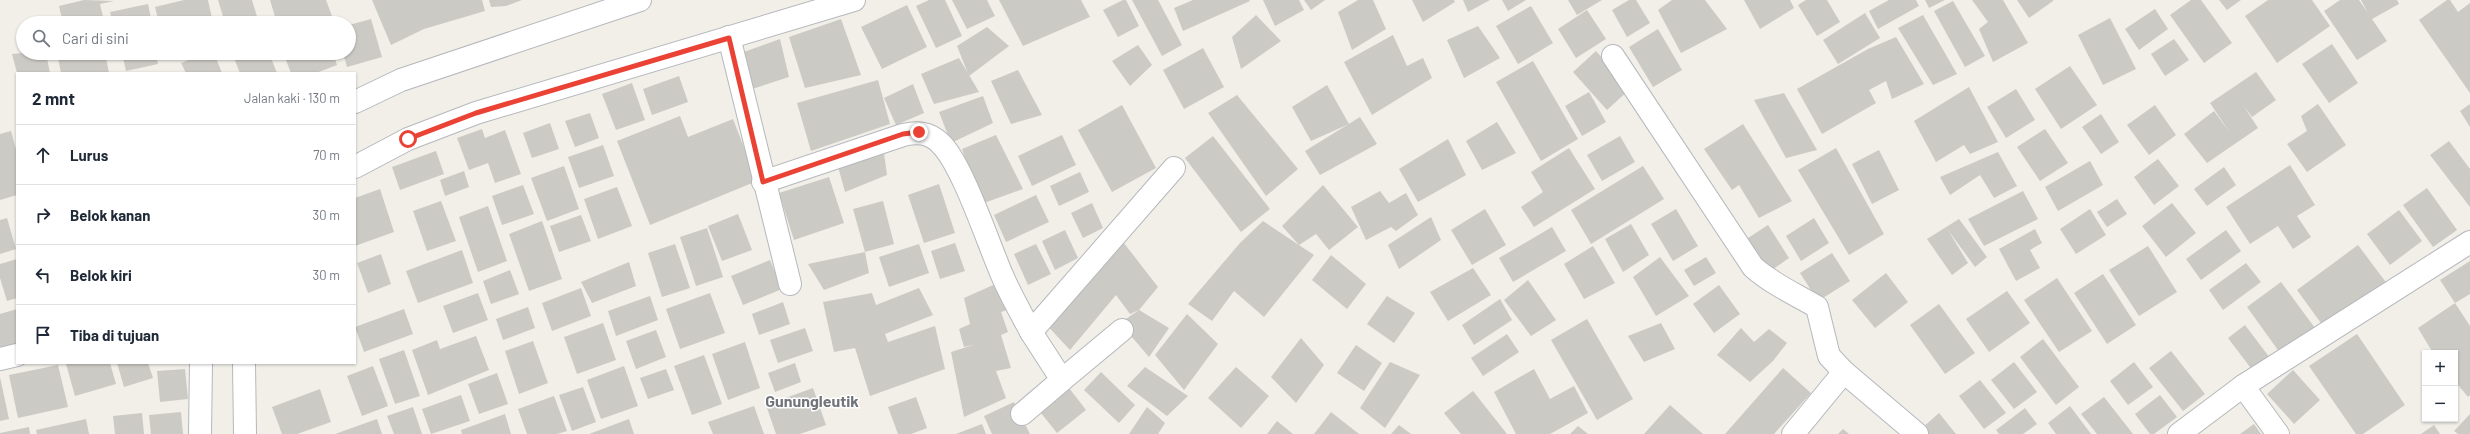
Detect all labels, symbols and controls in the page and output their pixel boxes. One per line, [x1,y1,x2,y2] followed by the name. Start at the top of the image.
[16,16,356,60] search box
[30,27,52,49] icon: search
[62,29,129,47] text: Cari di sini
[32,88,75,108] text: 2 mnt
[244,90,340,106] text: Jalan kaki · 130 m
[910,123,928,141] route end
[399,130,417,148] route start
[32,144,54,166] icon: ahead
[70,146,108,164] text: Lurus
[313,147,340,163] text: 70 m
[32,204,54,226] icon: right
[70,206,150,224] text: Belok kanan
[313,207,340,223] text: 30 m
[32,264,54,286] icon: left
[70,266,132,284] text: Belok kiri
[313,267,340,283] text: 30 m
[32,324,54,346] icon: arrive
[70,326,159,344] text: Tiba di tujuan
[2422,350,2458,422] map controls
[2422,350,2458,386] button: +
[2422,386,2458,422] button: −
[765,391,859,410] district label: Gunungleutik

